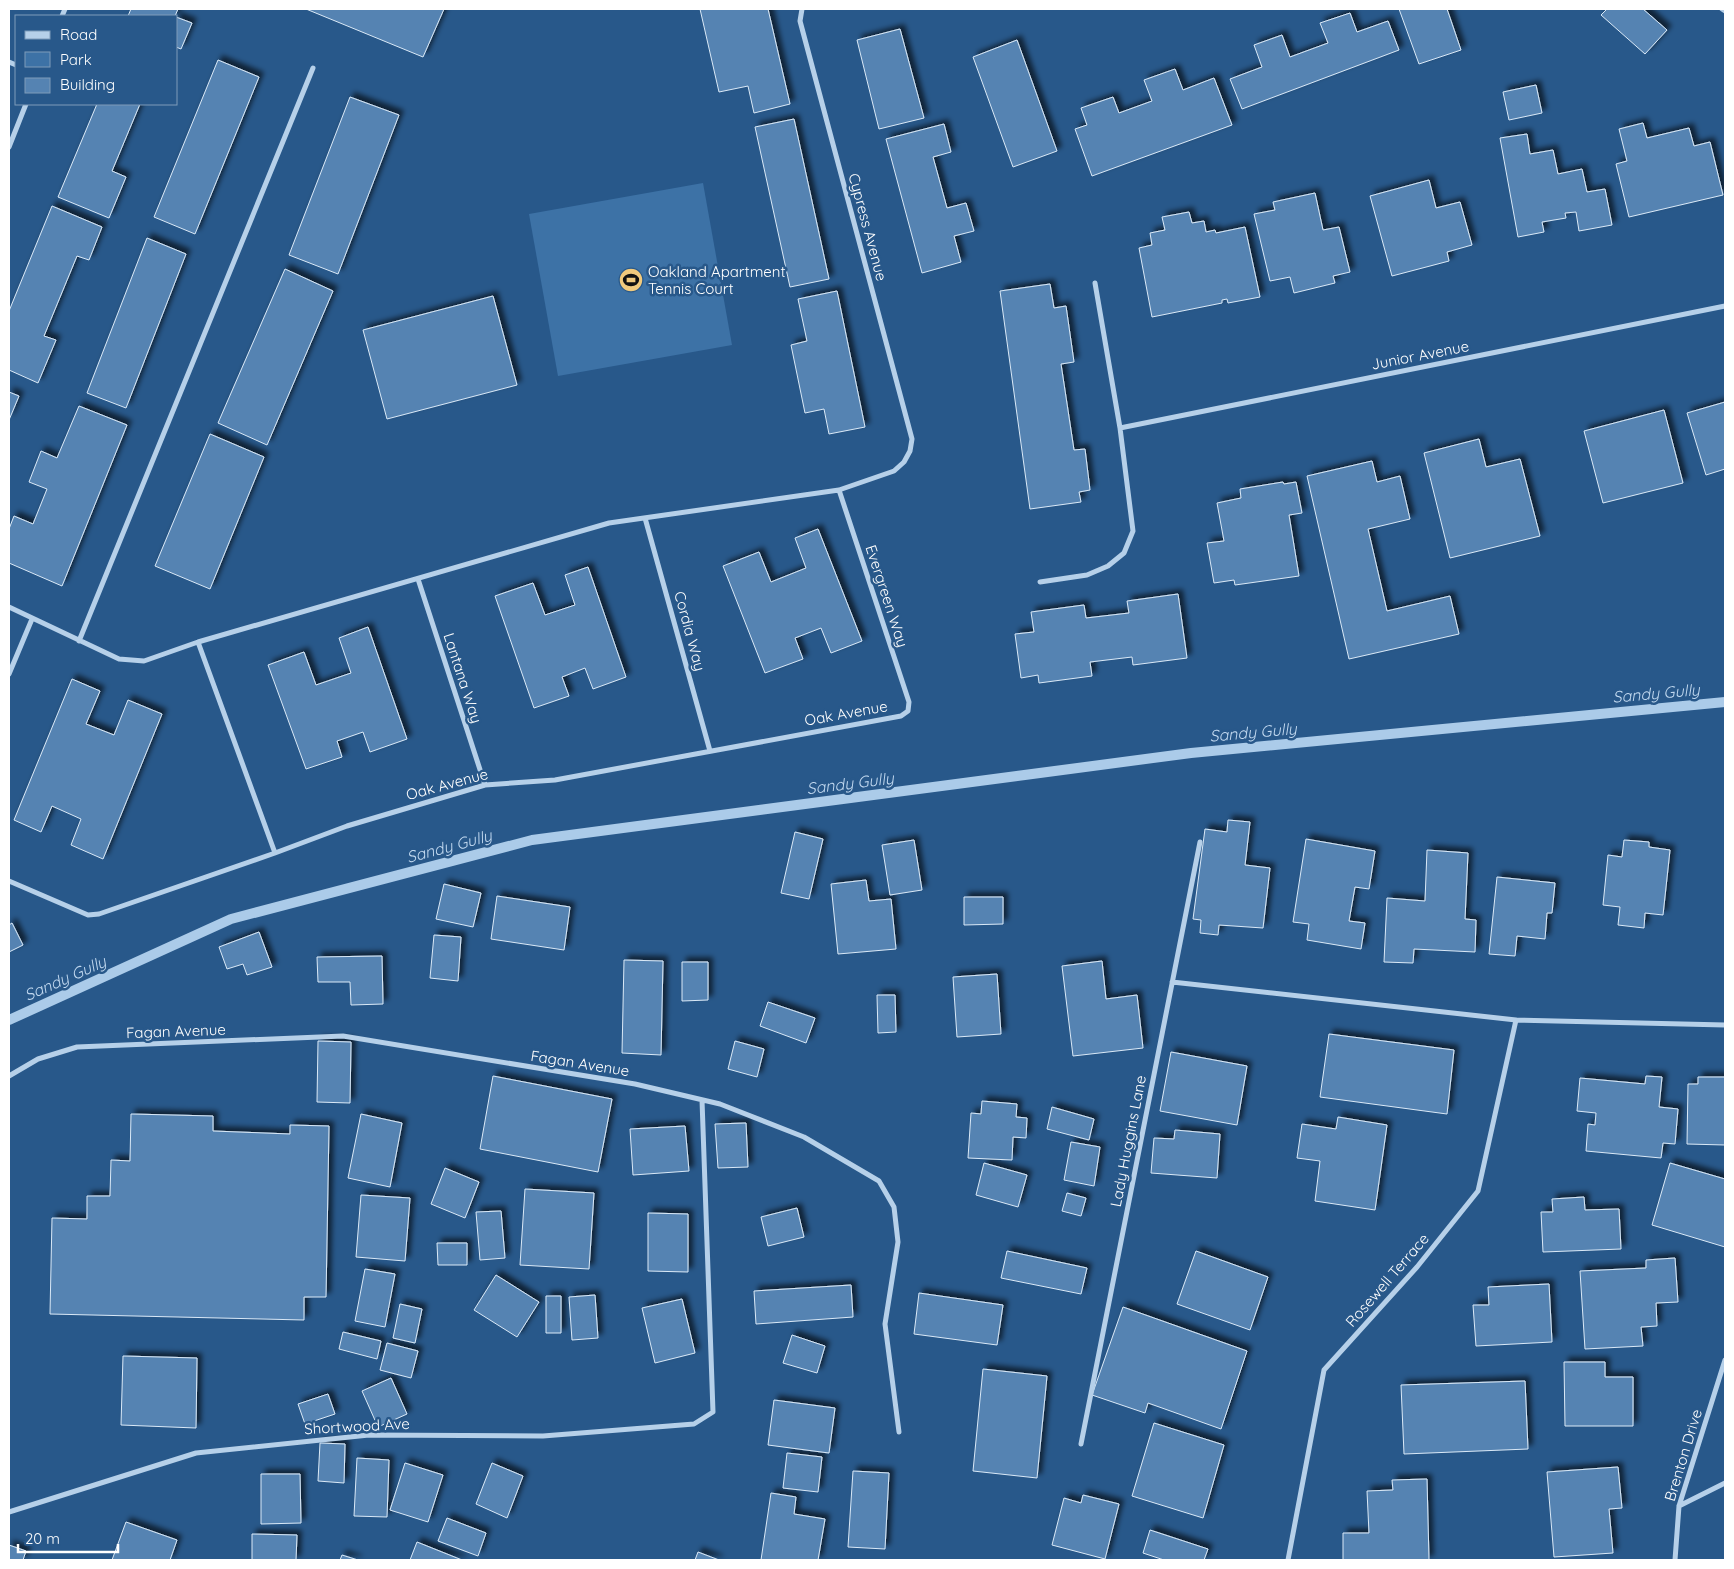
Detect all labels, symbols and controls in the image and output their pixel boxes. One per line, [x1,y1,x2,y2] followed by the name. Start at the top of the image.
[15,15,178,105] legend
[60,25,97,44] text: Road
[60,50,92,69] text: Park
[60,75,115,94] text: Building
[844,171,892,283] street label: Cypress Avenue
[648,262,786,298] place label: Oakland Apartment Tennis Court
[618,267,644,293] sports icon: Oakland Apartment Tennis Court
[1369,336,1471,374] street label: Junior Avenue
[861,542,913,650] street label: Evergreen Way
[670,589,710,673] street label: Cordia Way
[439,630,487,726] street label: Lantana Way
[1612,679,1701,707] water label: Sandy Gully
[803,696,889,730] street label: Oak Avenue
[1209,718,1298,746] water label: Sandy Gully
[404,764,490,804] street label: Oak Avenue
[805,768,896,798] water label: Sandy Gully
[404,825,495,867] water label: Sandy Gully
[21,951,110,1005] water label: Sandy Gully
[126,1020,226,1042] street label: Fagan Avenue
[529,1046,631,1080] street label: Fagan Avenue
[1106,1073,1150,1209] street label: Lady Huggins Lane
[1341,1229,1433,1331] street label: Rosewell Terrace
[1660,1407,1706,1503] street label: Brenton Drive
[304,1414,410,1438] street label: Shortwood Ave
[18,1522,118,1554] scale bar
[25,1529,60,1548] text: 20 m

